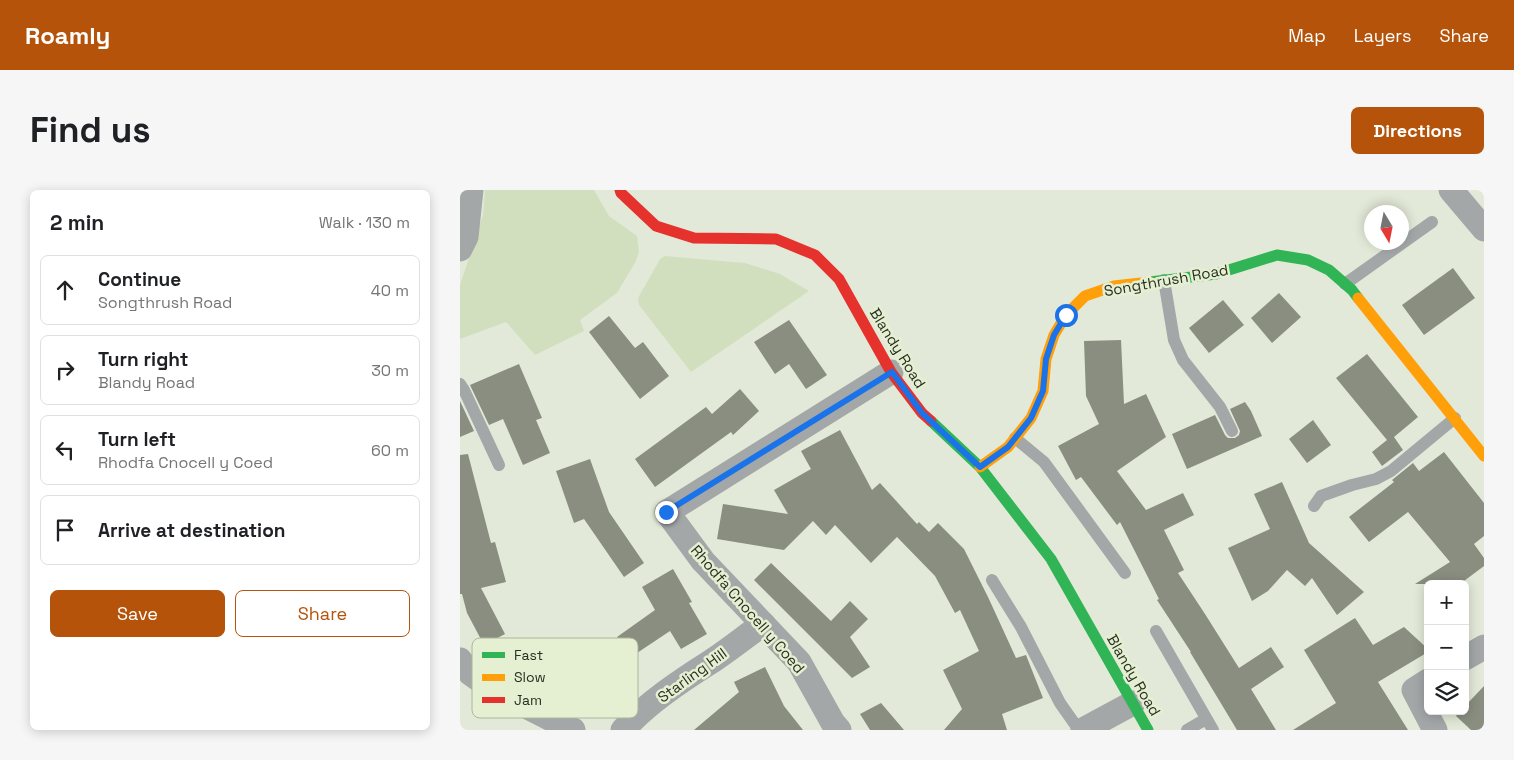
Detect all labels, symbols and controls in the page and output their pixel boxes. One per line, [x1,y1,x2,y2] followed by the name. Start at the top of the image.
[25,20,110,51] text: Roamly
[1288,24,1326,47] text: Map
[1354,24,1411,47] text: Layers
[1439,24,1489,47] text: Share
[1351,107,1484,154] button: Directions
[30,108,151,152] text: Find us
[1364,205,1409,250] north arrow
[50,209,104,236] text: 2 min
[319,212,410,233] text: Walk · 130 m
[1102,260,1230,300] street label: Songthrush Road
[98,267,181,292] text: Continue
[51,276,79,304] icon: ahead
[371,280,409,301] text: 40 m
[98,292,232,313] text: Songthrush Road
[866,304,930,392] street label: Blandy Road
[1055,304,1078,327] route start
[98,347,188,372] text: Turn right
[51,356,79,384] icon: right
[371,360,409,381] text: 30 m
[98,372,195,393] text: Blandy Road
[98,427,176,452] text: Turn left
[51,436,79,464] icon: left
[371,440,409,461] text: 60 m
[98,452,273,473] text: Rhodfa Cnocell y Coed
[655,501,678,524] route end
[51,516,79,544] icon: arrive
[98,518,286,543] text: Arrive at destination
[687,541,809,677] street label: Rhodfa Cnocell y Coed
[1424,580,1469,715] map controls
[1424,580,1469,625] button: +
[50,590,225,637] button: Save
[235,590,410,637] button: Share
[1424,625,1469,670] button: −
[1103,631,1165,719] street label: Blandy Road
[472,638,638,718] legend
[654,643,730,707] street label: Starling Hill
[514,646,543,664] text: Fast
[514,668,546,686] text: Slow
[1424,670,1469,715] button: layers
[514,691,542,709] text: Jam

